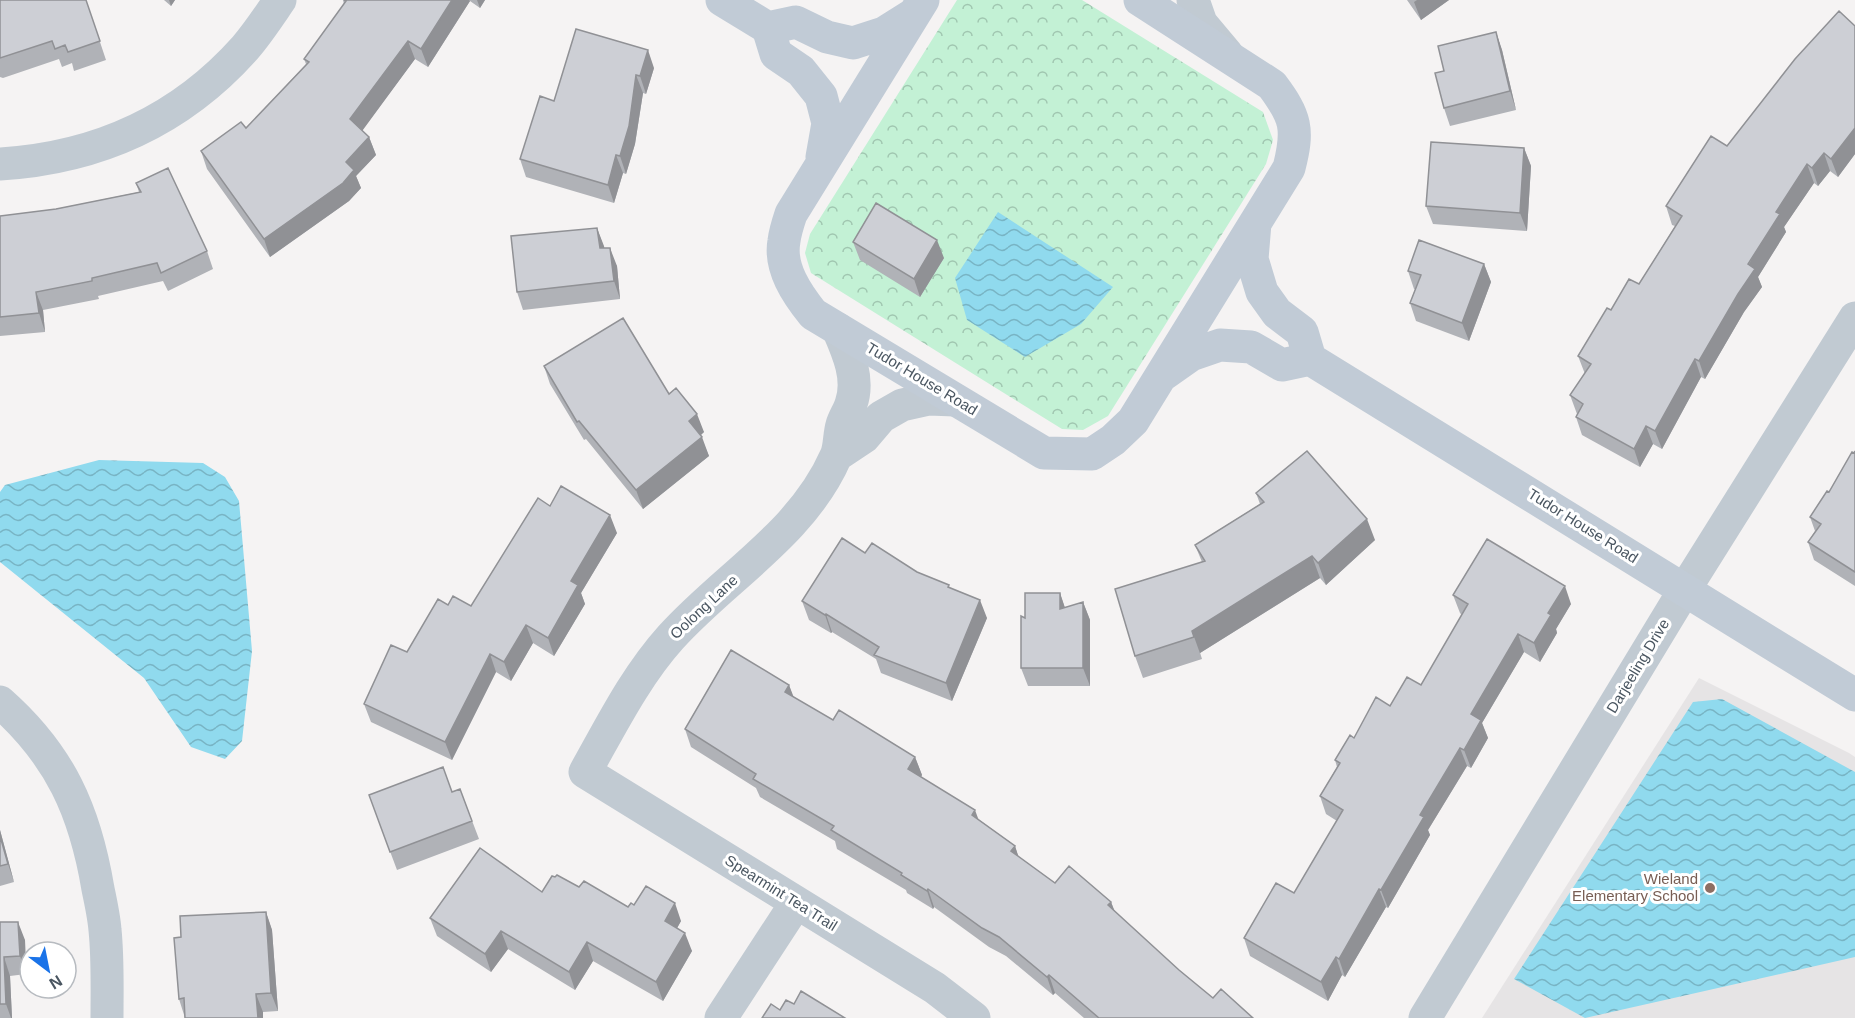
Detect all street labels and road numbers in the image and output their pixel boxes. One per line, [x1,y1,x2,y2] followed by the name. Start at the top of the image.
[864,339,981,418] street label: Tudor House Road
[1525,485,1641,566] street label: Tudor House Road
[666,571,741,642] street label: Oolong Lane
[1603,616,1672,716] street label: Darjeeling Drive
[722,851,840,934] street label: Spearmint Tea Trail

